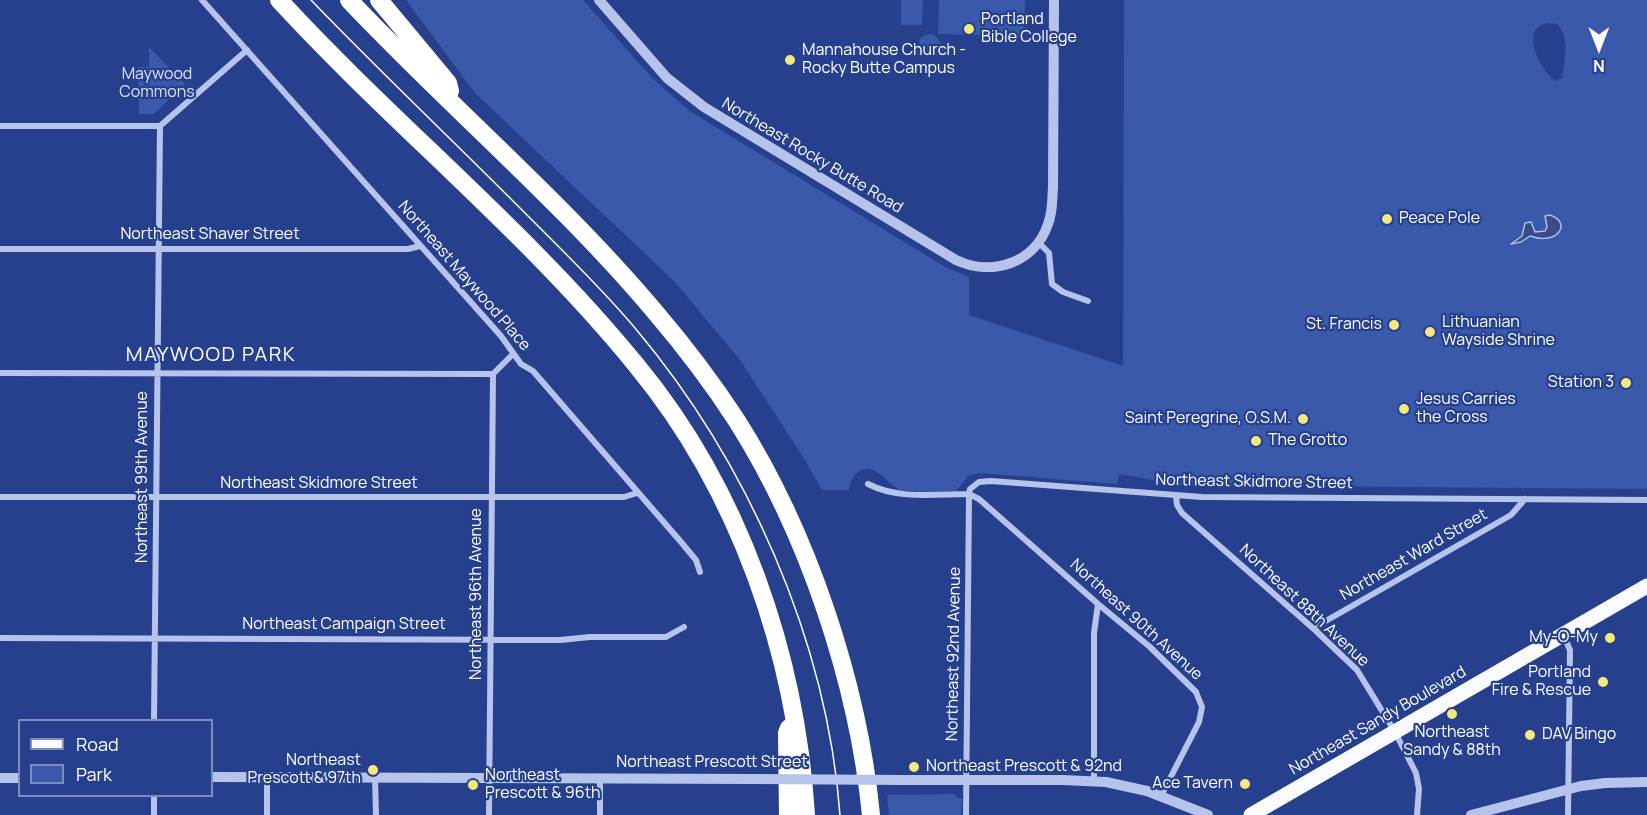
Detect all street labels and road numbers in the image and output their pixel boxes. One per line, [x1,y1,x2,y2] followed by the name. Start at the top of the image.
[718,94,906,218] street label: Northeast Rocky Butte Road
[394,197,534,355] street label: Northeast Maywood Place
[120,225,300,245] street label: Northeast Shaver Street
[133,391,153,563] street label: Northeast 99th Avenue
[1155,471,1353,493] street label: Northeast Skidmore Street
[220,474,418,494] street label: Northeast Skidmore Street
[1337,505,1491,605] street label: Northeast Ward Street
[467,508,487,680] street label: Northeast 96th Avenue
[1235,541,1373,671] street label: Northeast 88th Avenue
[1066,555,1206,685] street label: Northeast 90th Avenue
[943,567,965,741] street label: Northeast 92nd Avenue
[242,615,446,635] street label: Northeast Campaign Street
[1286,663,1470,779] street label: Northeast Sandy Boulevard
[616,753,808,773] street label: Northeast Prescott Street

